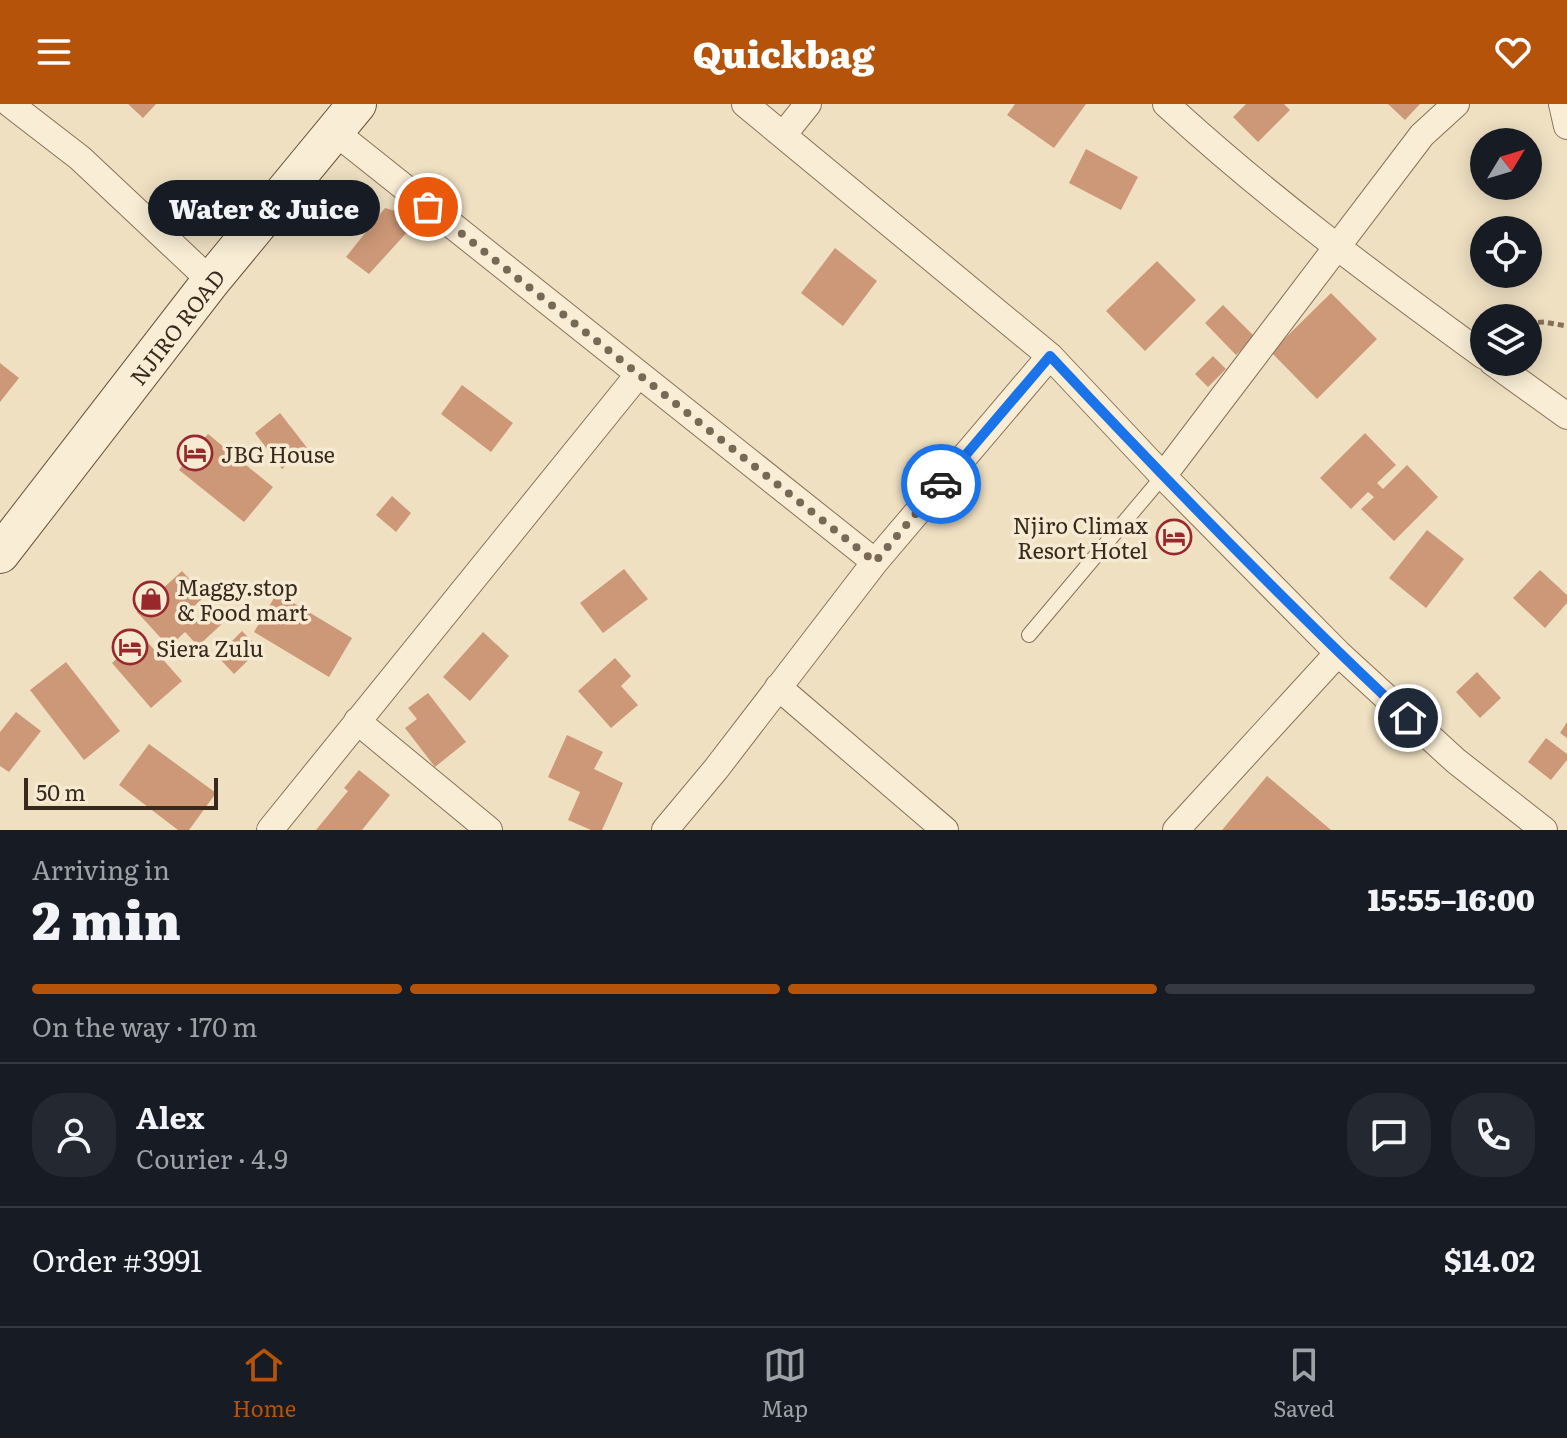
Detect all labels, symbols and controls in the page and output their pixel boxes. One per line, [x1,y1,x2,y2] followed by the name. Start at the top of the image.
[692,26,875,79] text: Quickbag
[32,30,76,74] icon: menu
[1491,30,1535,74] icon: heart
[1470,128,1542,200] north arrow
[1470,128,1542,376] map controls
[394,173,462,241] pin
[148,179,380,235] callout: Water & Juice
[406,185,450,229] icon: bag
[169,188,359,227] text: Water & Juice
[1470,216,1542,288] button: locate
[121,261,232,391] street label: NJIRO ROAD
[1470,304,1542,376] button: layers
[176,434,214,472] hotel icon: JBG House
[221,437,335,470] place label: JBG House
[901,444,981,524] courier
[919,462,963,506] icon: car
[1013,508,1149,566] place label: Njiro Climax Resort Hotel
[1155,518,1193,556] hotel icon: Njiro Climax Resort Hotel
[177,570,308,628] place label: Maggy.stop & Food mart
[132,580,170,618] shop icon: Maggy.stop & Food mart
[111,628,149,666] hotel icon: Siera Zulu
[156,631,264,664] place label: Siera Zulu
[1374,684,1442,752] pin
[1386,696,1430,740] icon: home
[24,774,218,810] scale bar
[36,775,86,808] text: 50 m
[32,849,170,888] text: Arriving in
[1368,876,1535,920] text: 15:55–16:00
[32,879,181,956] text: 2 min
[32,1006,258,1045] text: On the way · 170 m
[32,1093,116,1177] button: person
[1347,1093,1431,1177] button: chat
[1451,1093,1535,1177] button: phone
[136,1094,204,1138] text: Alex
[136,1138,288,1177] text: Courier · 4.9
[32,1237,202,1281] text: Order #3991
[1444,1237,1535,1281] text: $14.02
[233,1343,296,1424] tab: Home
[761,1343,808,1424] tab: Map
[1273,1343,1334,1424] tab: Saved

